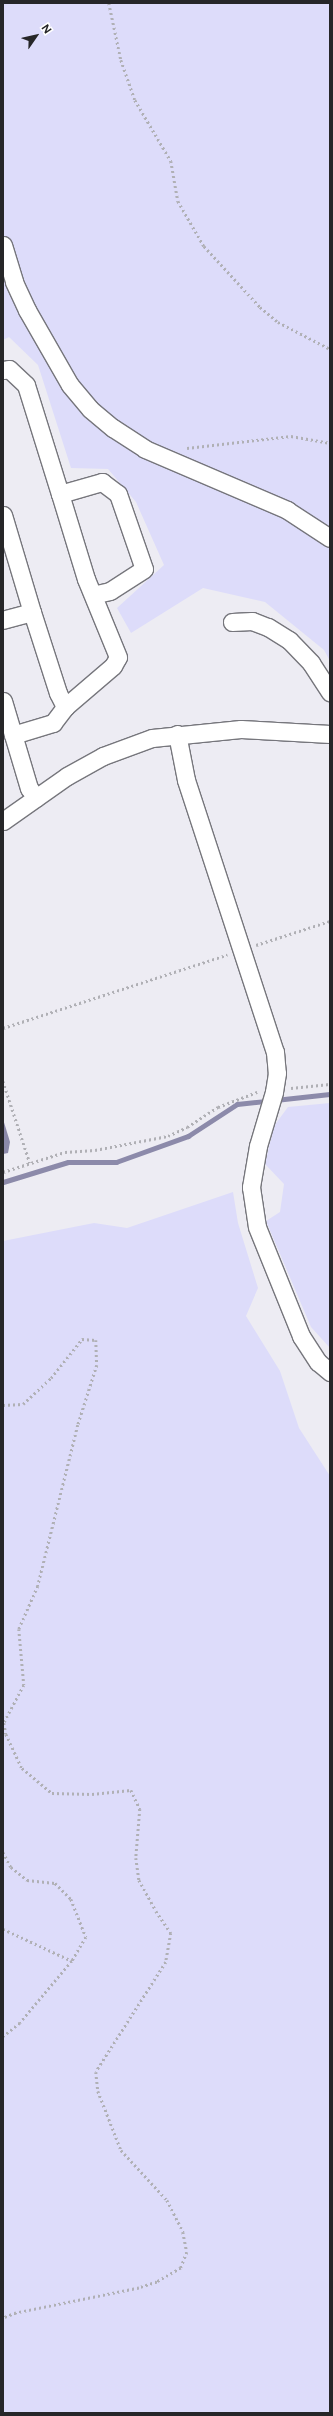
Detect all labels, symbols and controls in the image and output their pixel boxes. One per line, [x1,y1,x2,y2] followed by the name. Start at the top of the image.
[16,16,56,56] north arrow
[39,22,54,36] text: N

